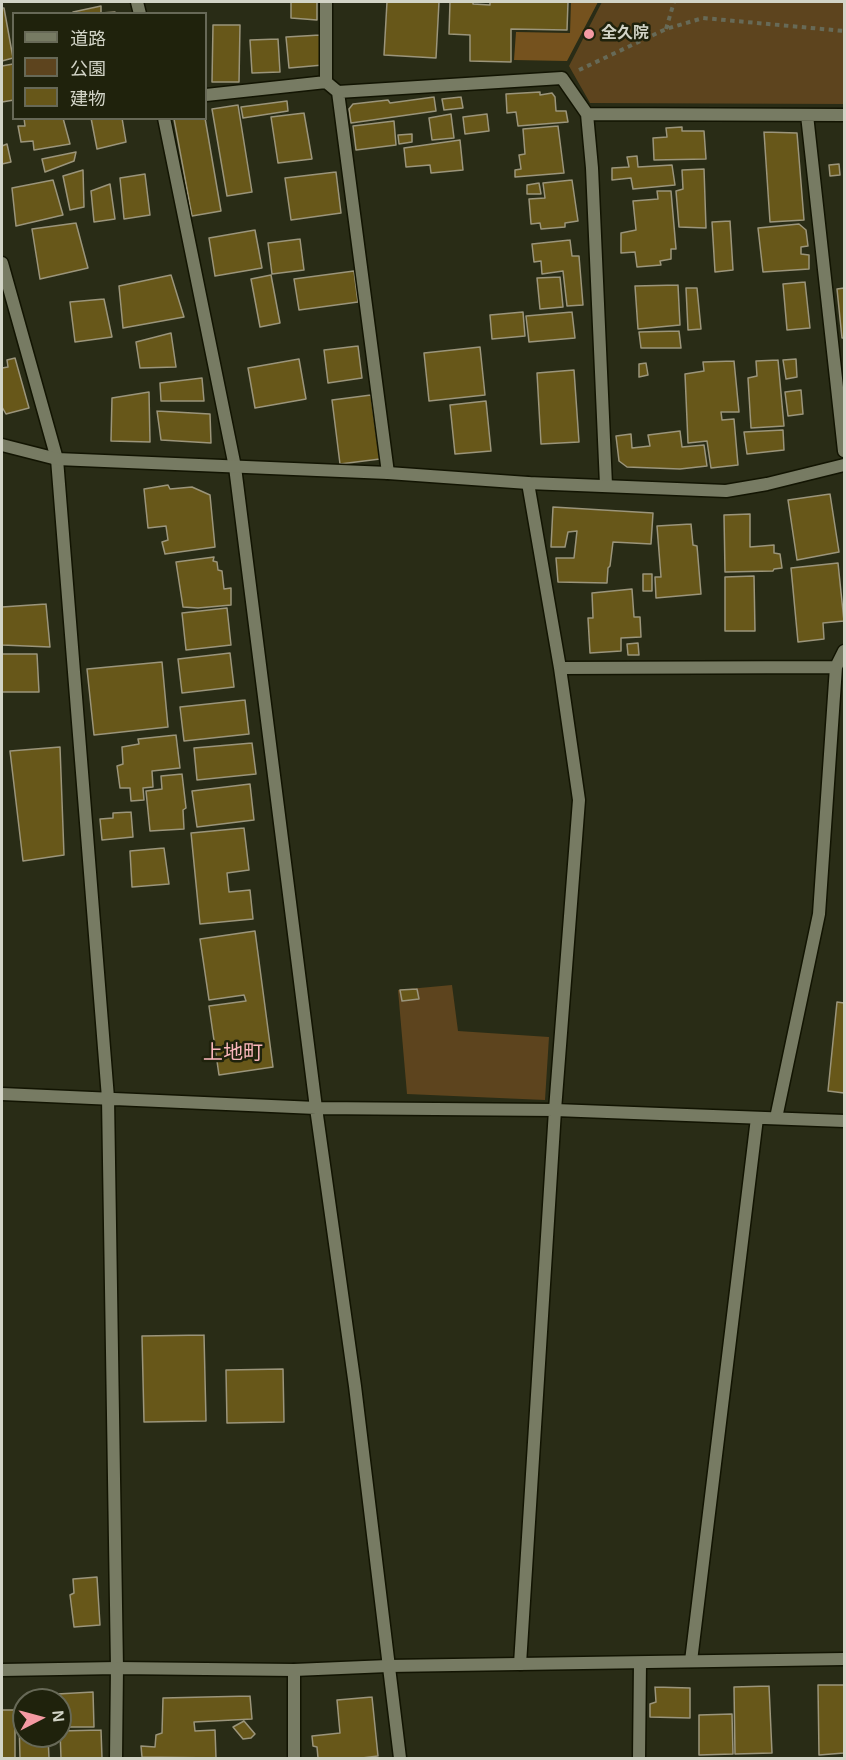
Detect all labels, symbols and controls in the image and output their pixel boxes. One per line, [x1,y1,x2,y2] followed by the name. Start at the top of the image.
[12,12,207,120] legend
[601,24,649,44] place label: 全久院
[582,27,596,41] marker: 全久院
[70,29,106,49] text: 道路
[70,59,106,79] text: 公園
[70,89,106,109] text: 建物
[203,1041,263,1065] district label: 上地町
[12,1688,72,1748] north arrow
[49,1710,67,1723] text: N

